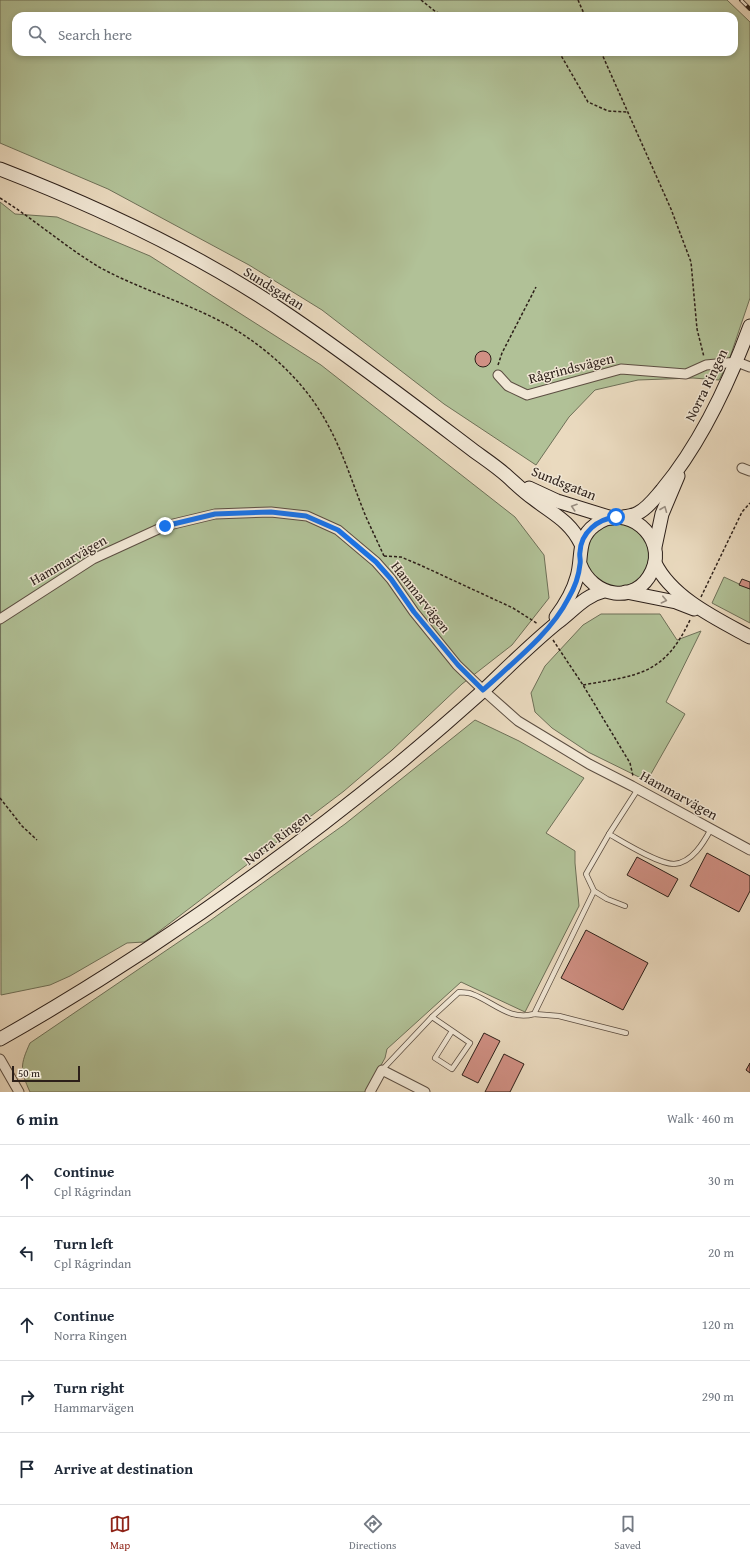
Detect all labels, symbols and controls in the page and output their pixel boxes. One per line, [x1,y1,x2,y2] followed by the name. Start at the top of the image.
[12,12,738,56] search box
[26,23,48,45] icon: search
[58,24,132,45] text: Search here
[240,261,308,315] street label: Sundsgatan
[680,345,732,425] street label: Norra Ringen
[526,348,616,388] street label: Rågrindsvägen
[529,461,600,505] street label: Sundsgatan
[571,503,578,512] one-way arrow
[660,506,668,513] one-way arrow
[607,508,625,526] route start
[156,517,174,535] route end
[26,530,110,590] street label: Hammarvägen
[387,557,455,637] street label: Hammarvägen
[661,595,668,603] one-way arrow
[636,765,722,825] street label: Hammarvägen
[240,806,315,870] street label: Norra Ringen
[12,1064,80,1083] scale bar
[18,1065,40,1081] text: 50 m
[16,1106,58,1131] text: 6 min
[667,1109,734,1128] text: Walk · 460 m
[54,1161,115,1182] text: Continue
[16,1170,38,1192] icon: ahead
[708,1171,734,1190] text: 30 m
[54,1182,131,1201] text: Cpl Rågrindan
[54,1233,113,1254] text: Turn left
[16,1242,38,1264] icon: left
[708,1243,734,1262] text: 20 m
[54,1254,131,1273] text: Cpl Rågrindan
[54,1305,115,1326] text: Continue
[16,1314,38,1336] icon: ahead
[702,1315,734,1334] text: 120 m
[54,1326,127,1345] text: Norra Ringen
[54,1377,125,1398] text: Turn right
[16,1386,38,1408] icon: right
[702,1387,734,1406] text: 290 m
[54,1398,134,1417] text: Hammarvägen
[16,1458,38,1480] icon: arrive
[54,1458,193,1479] text: Arrive at destination
[109,1513,131,1553] tab: Map
[349,1513,396,1553] tab: Directions
[614,1513,641,1553] tab: Saved

